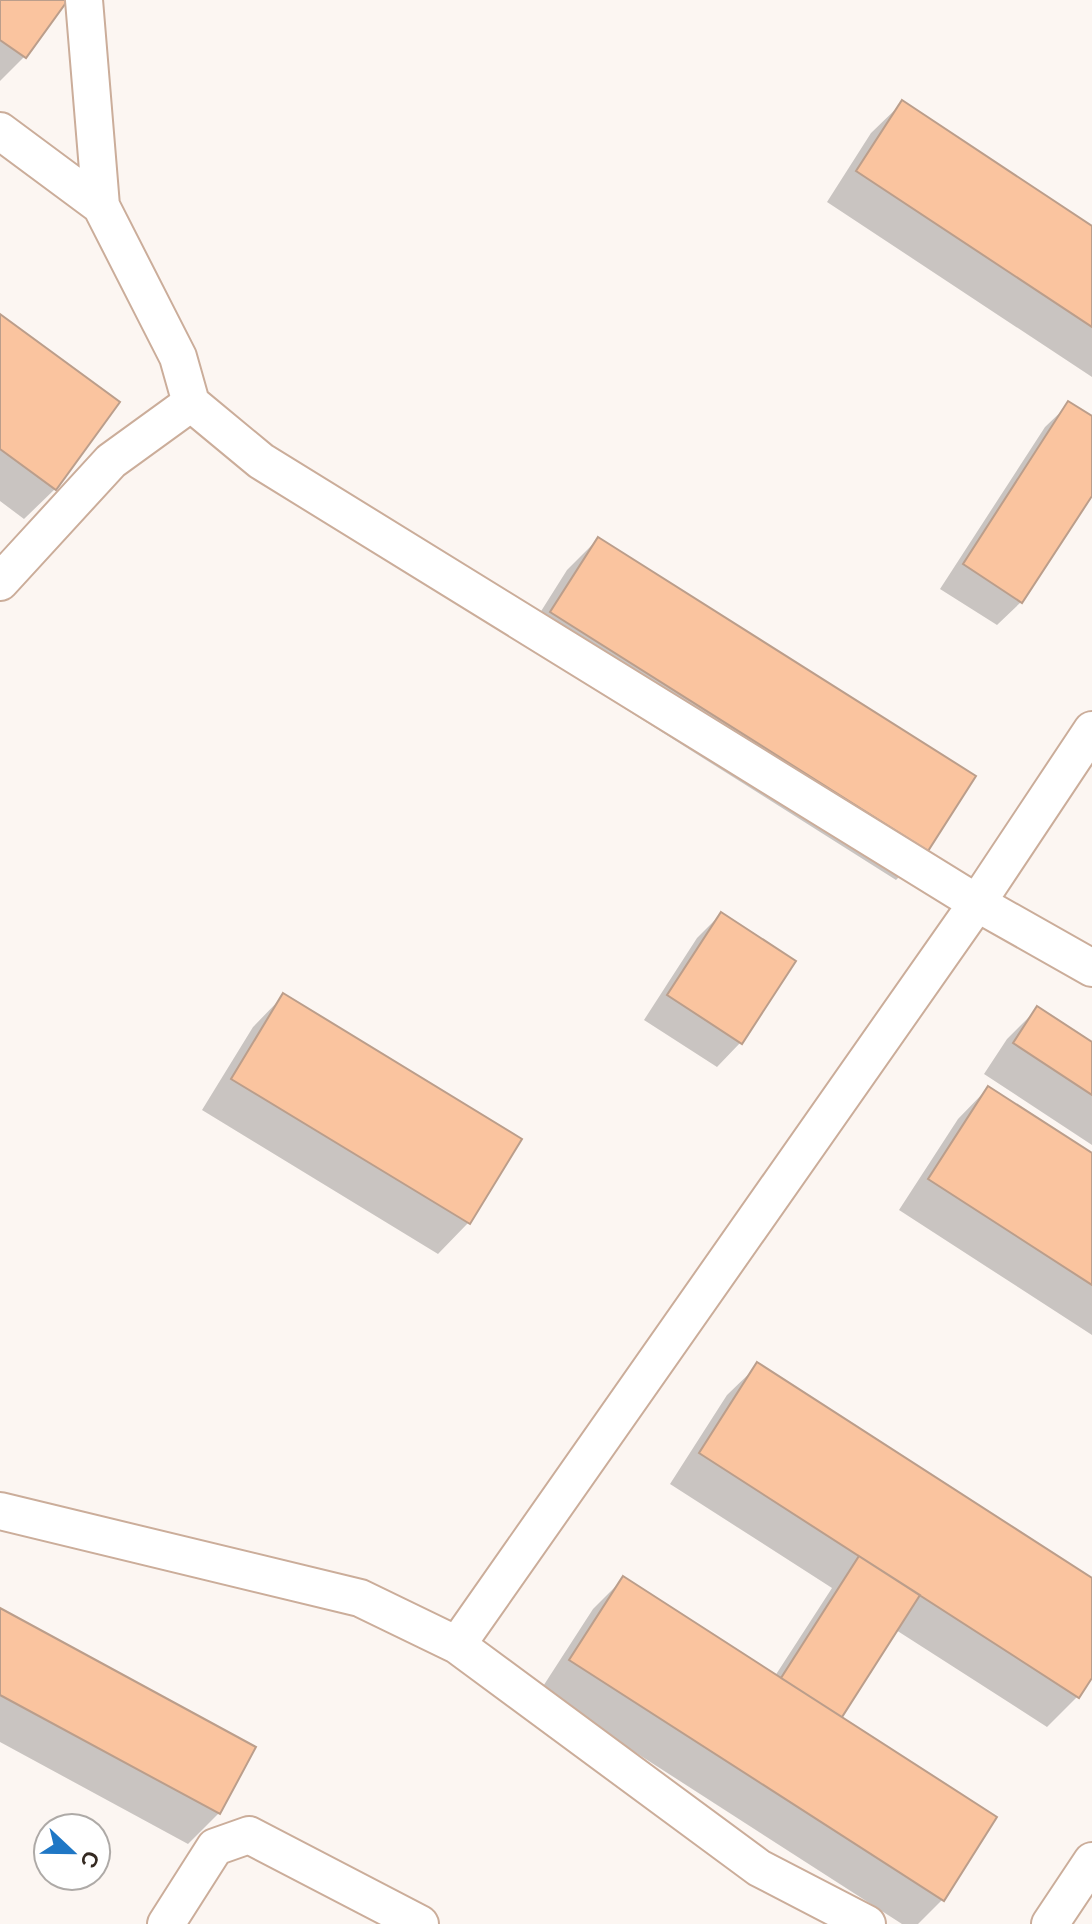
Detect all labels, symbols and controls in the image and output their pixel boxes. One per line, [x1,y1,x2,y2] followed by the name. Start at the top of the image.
[32,1812,112,1892] north arrow
[75,1847,105,1871] text: С

